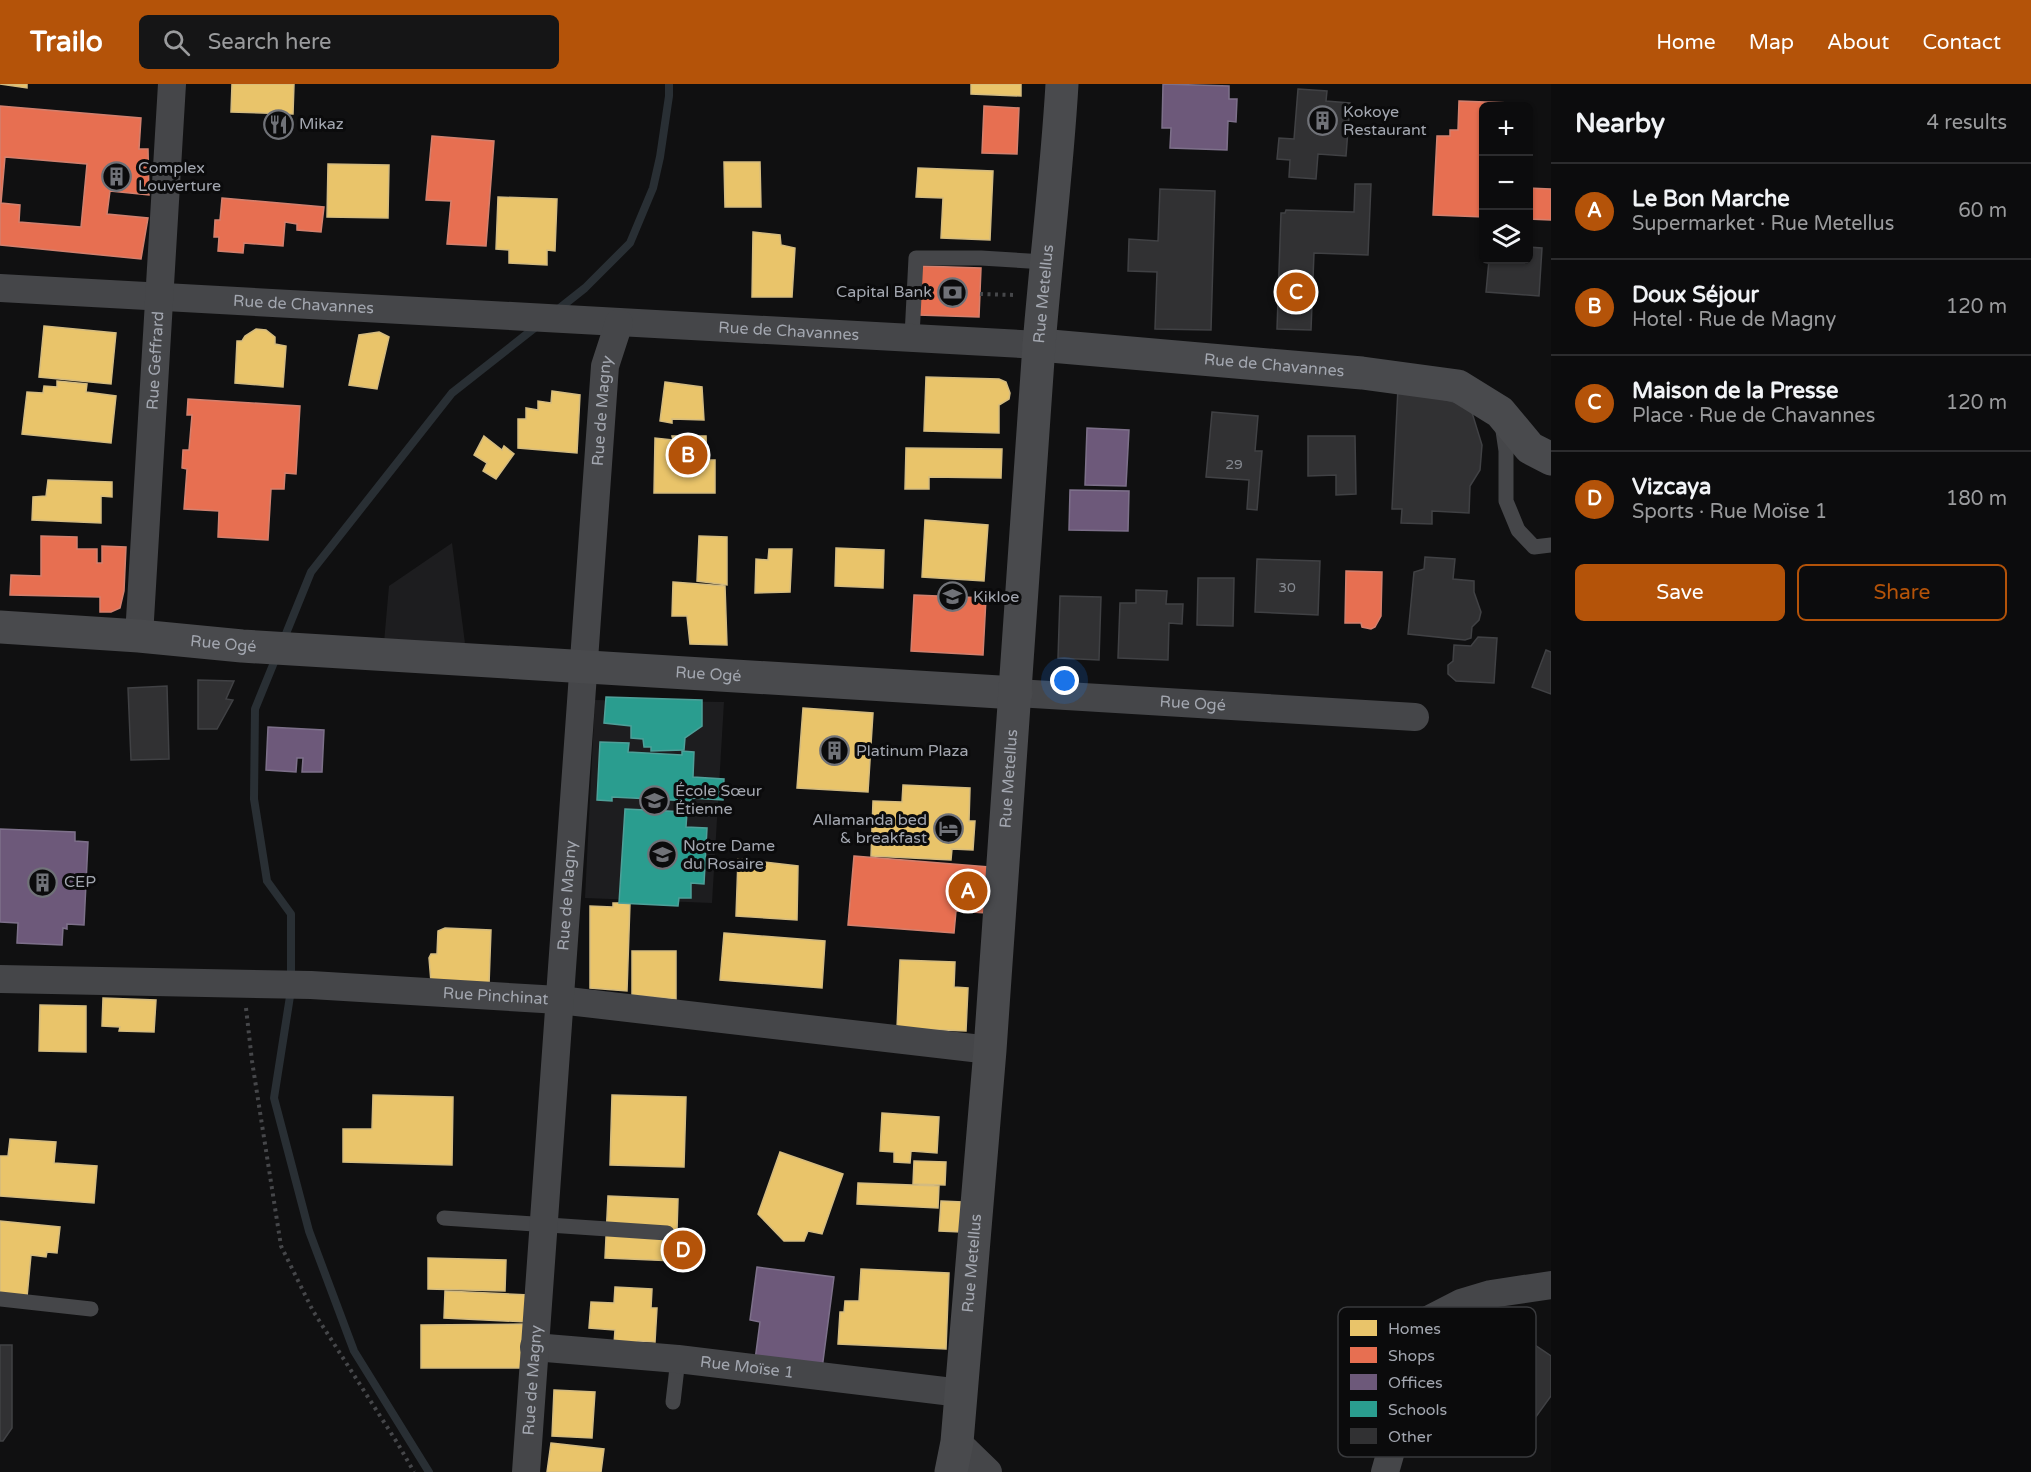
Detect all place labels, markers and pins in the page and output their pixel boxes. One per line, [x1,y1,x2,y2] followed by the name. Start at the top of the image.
[1343,102,1427,140] place label: Kokoye Restaurant
[1306,105,1338,137] building icon: Kokoye Restaurant
[262,108,294,140] restaurant icon: Mikaz
[299,114,344,134] place label: Mikaz
[138,158,221,196] place label: Complex Louverture
[101,161,133,193] building icon: Complex Louverture
[1276,270,1316,314] pin: C
[937,276,969,308] bank icon: Capital Bank
[836,282,932,302] place label: Capital Bank
[668,432,708,478] pin: B
[936,581,968,613] school or university icon: Kikloe
[973,587,1019,607] place label: Kikloe
[819,735,851,767] building icon: Platinum Plaza
[856,741,968,761] place label: Platinum Plaza
[675,781,763,819] place label: École Sœur Étienne
[638,784,670,816] school or university icon: École Sœur Étienne
[812,810,927,848] place label: Allamanda bed & breakfast
[932,813,964,845] hotel icon: Allamanda bed & breakfast
[683,836,775,874] place label: Notre Dame du Rosaire
[646,839,678,871] school or university icon: Notre Dame du Rosaire
[27,866,59,898] building icon: CEP
[948,868,988,914] pin: A
[64,872,96,892] place label: CEP
[664,1228,702,1272] pin: D

